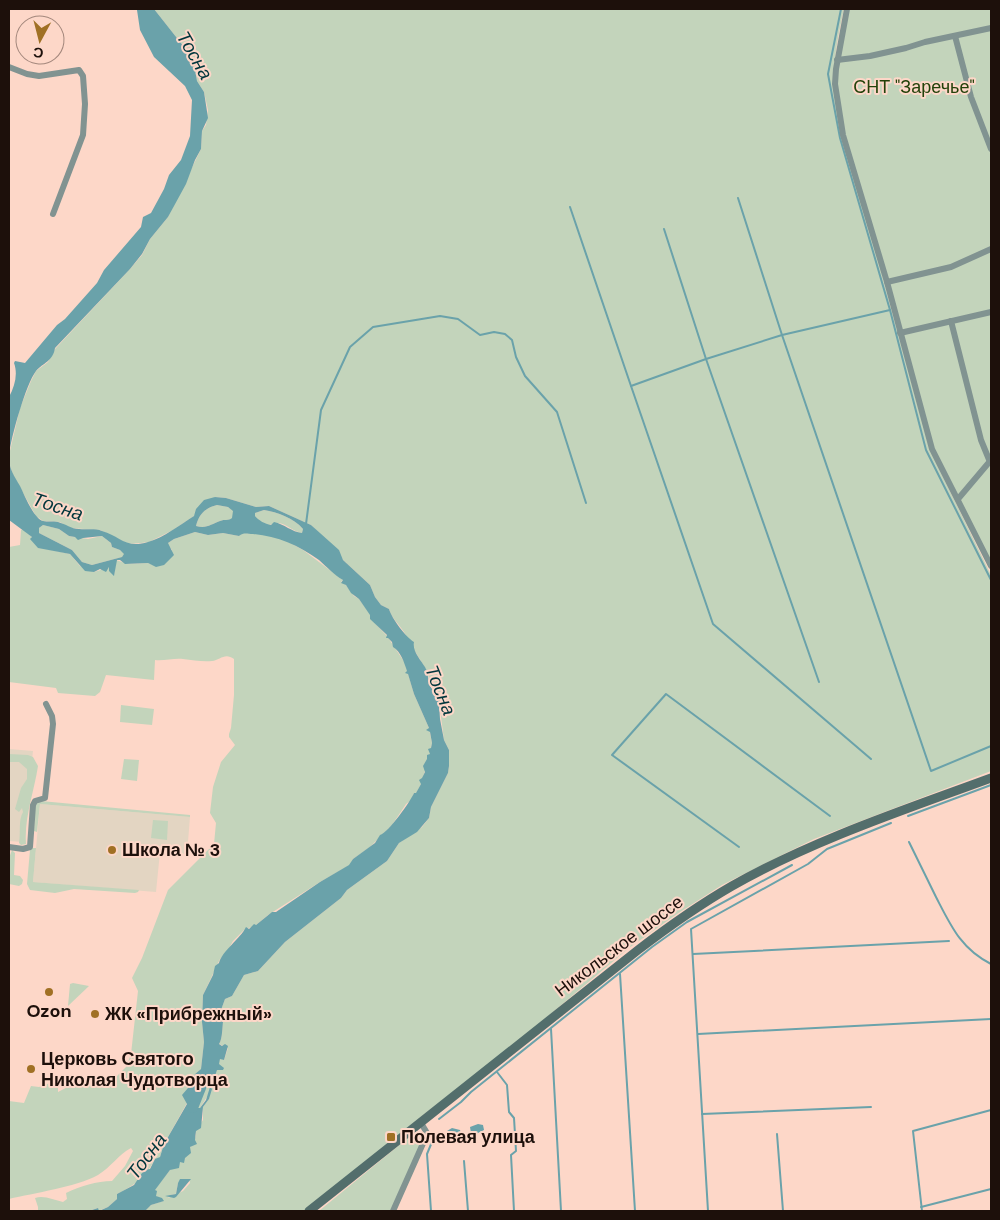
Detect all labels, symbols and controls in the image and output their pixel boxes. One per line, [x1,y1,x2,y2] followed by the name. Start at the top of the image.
[15,15,65,65] north arrow
[171,26,218,84] water label: Тосна
[32,43,45,62] text: С
[853,75,975,99] park label: СНТ "Заречье"
[29,487,86,526] water label: Тосна
[419,661,462,719] water label: Тосна
[122,838,220,862] place label: Школа № 3
[106,844,118,856] marker: Школа № 3
[550,890,688,1002] street label: Никольское шоссе
[43,986,55,998] marker: Ozon
[26,999,72,1023] place label: Ozon
[104,1002,272,1026] place label: ЖК «Прибрежный»
[89,1008,101,1020] marker: ЖК «Прибрежный»
[41,1047,229,1092] place label: Церковь Святого Николая Чудотворца
[25,1063,37,1075] marker: Церковь Святого Николая Чудотворца
[401,1125,536,1149] place label: Полевая улица
[121,1128,172,1185] water label: Тосна
[385,1131,397,1143] marker: Полевая улица

